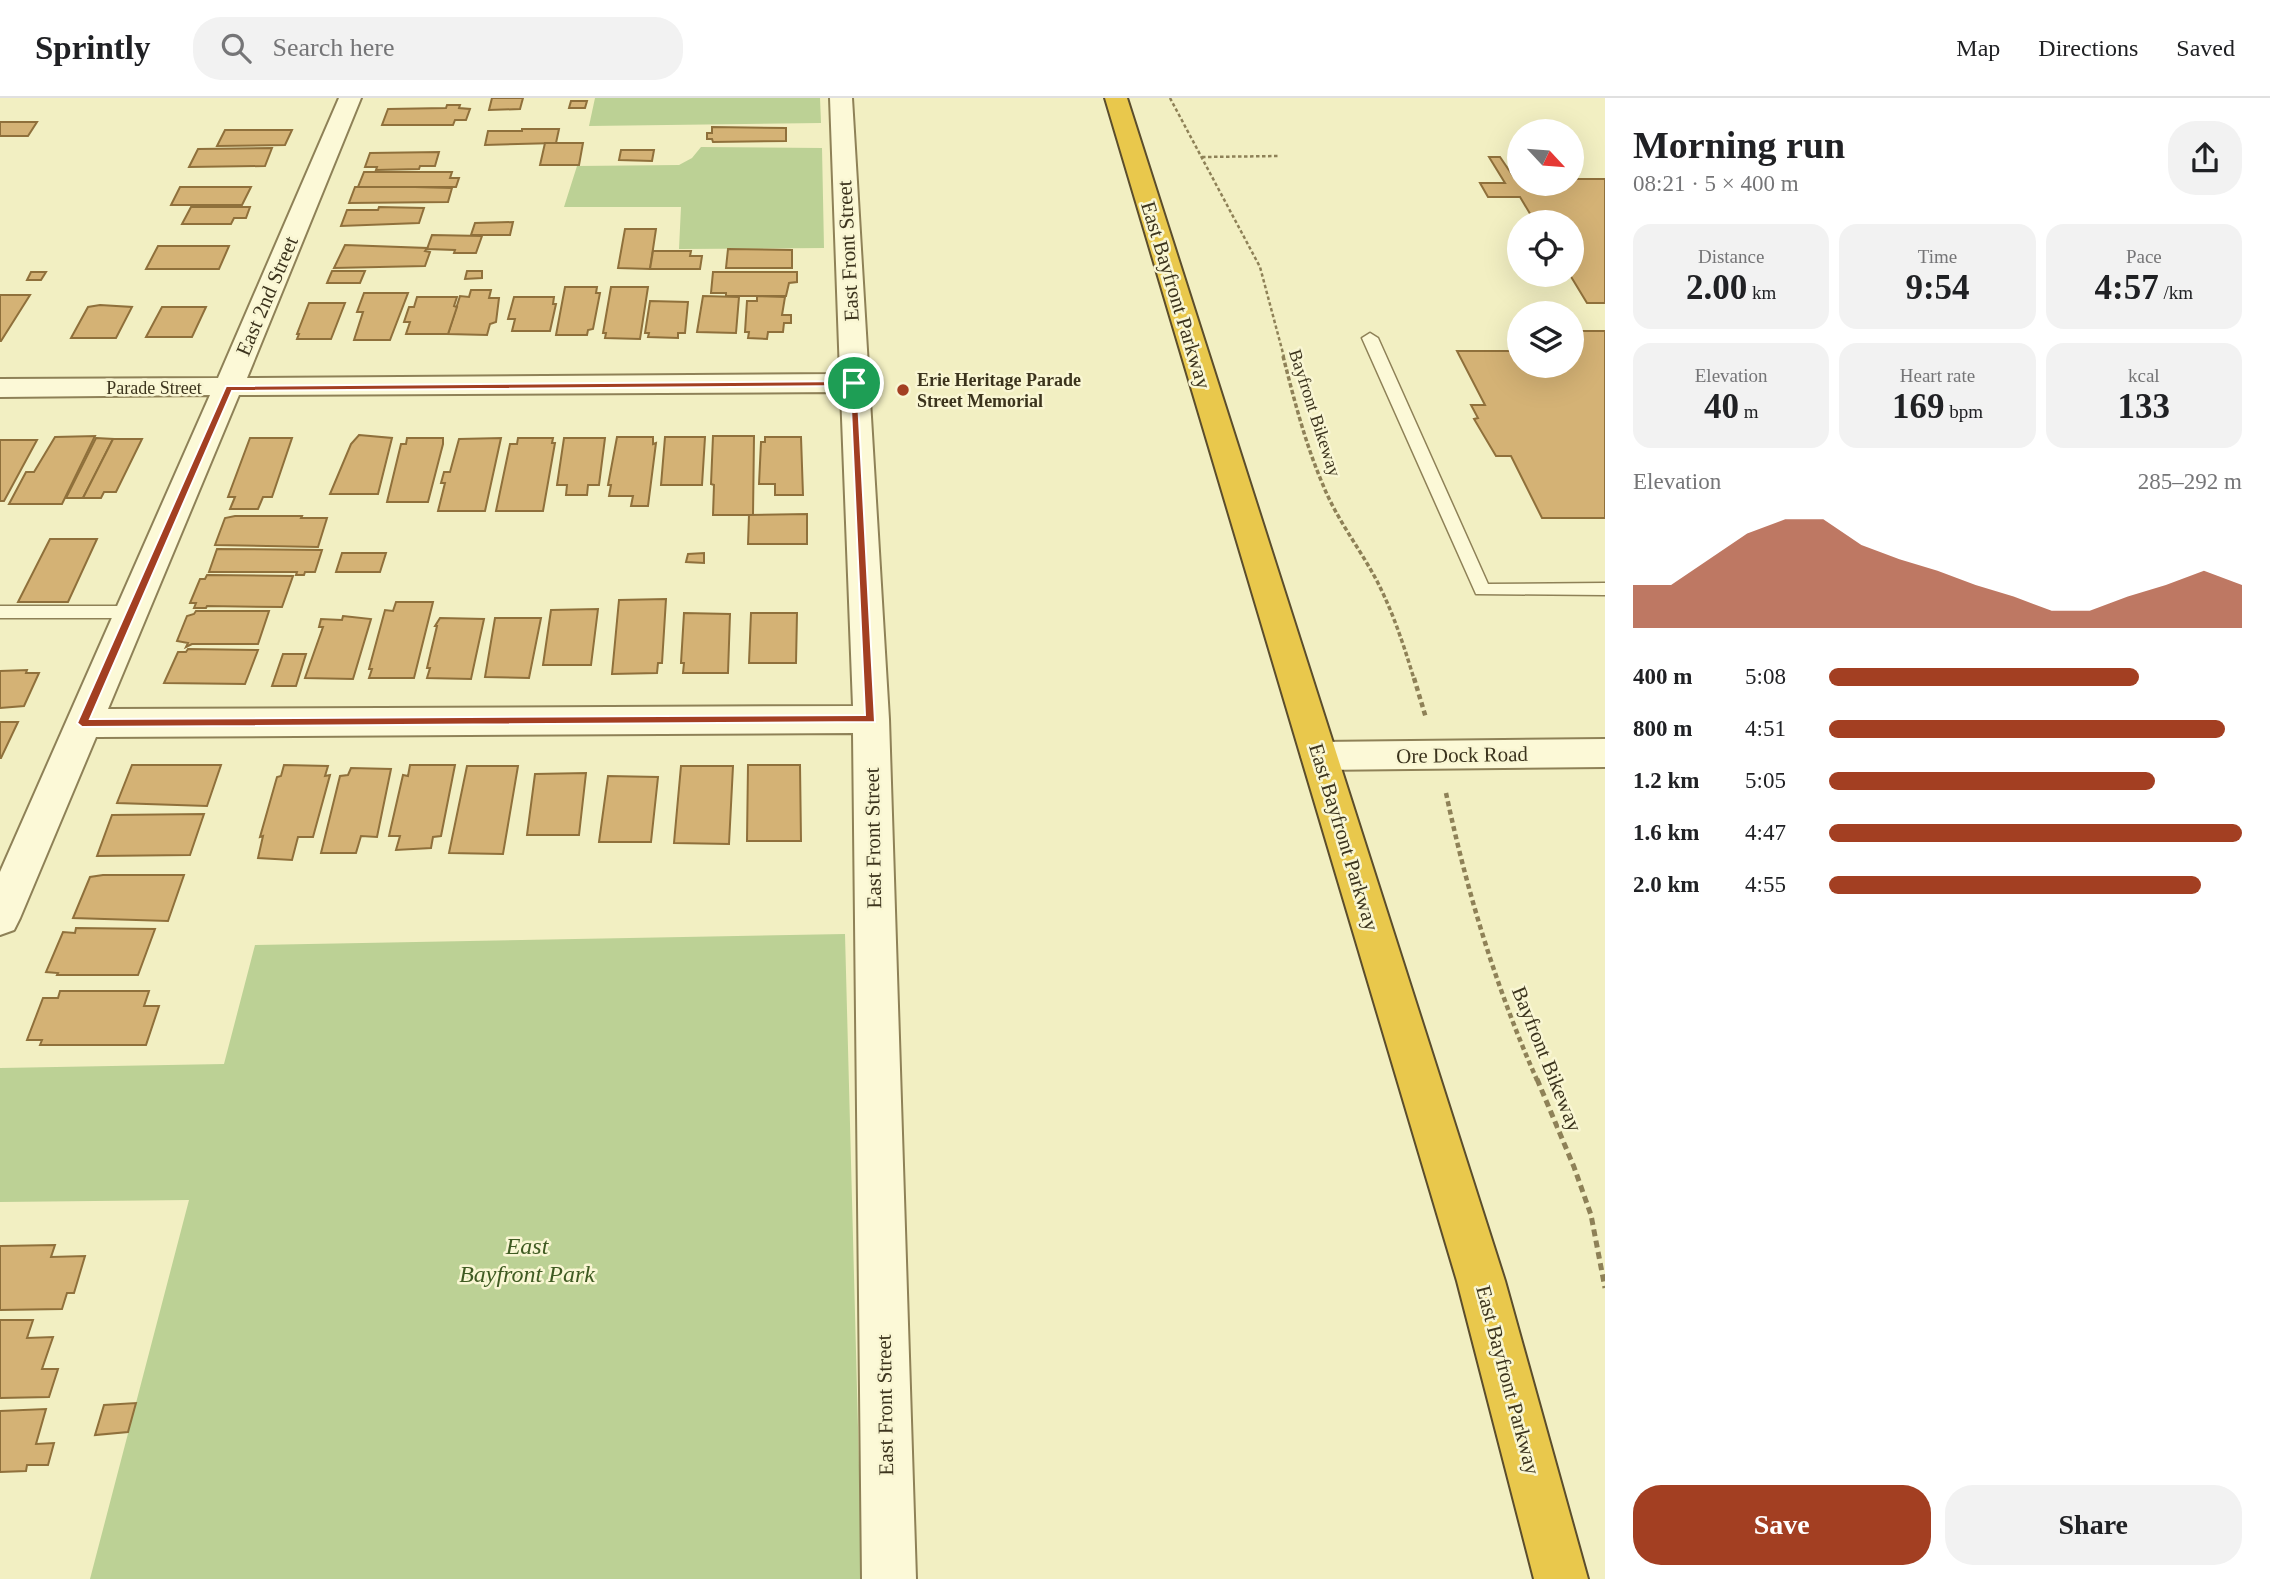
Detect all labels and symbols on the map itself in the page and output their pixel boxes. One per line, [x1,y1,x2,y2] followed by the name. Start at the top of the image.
[1507,119,1584,196] north arrow
[832,180,864,322] street label: East Front Street
[1136,198,1216,392] street label: East Bayfront Parkway
[231,233,303,359] street label: East 2nd Street
[1285,347,1345,479] street label: Bayfront Bikeway
[824,353,884,413] pin
[917,370,1081,411] place label: Erie Heritage Parade Street Memorial
[106,378,202,398] street label: Parade Street
[895,382,911,398] marker: Erie Heritage Parade Street Memorial
[1304,740,1384,934] street label: East Bayfront Parkway
[1396,742,1529,768] street label: Ore Dock Road
[860,767,886,909] street label: East Front Street
[1507,983,1587,1136] street label: Bayfront Bikeway
[459,1233,595,1287] park label: East Bayfront Park
[1471,1283,1545,1478] street label: East Bayfront Parkway
[872,1334,898,1476] street label: East Front Street

